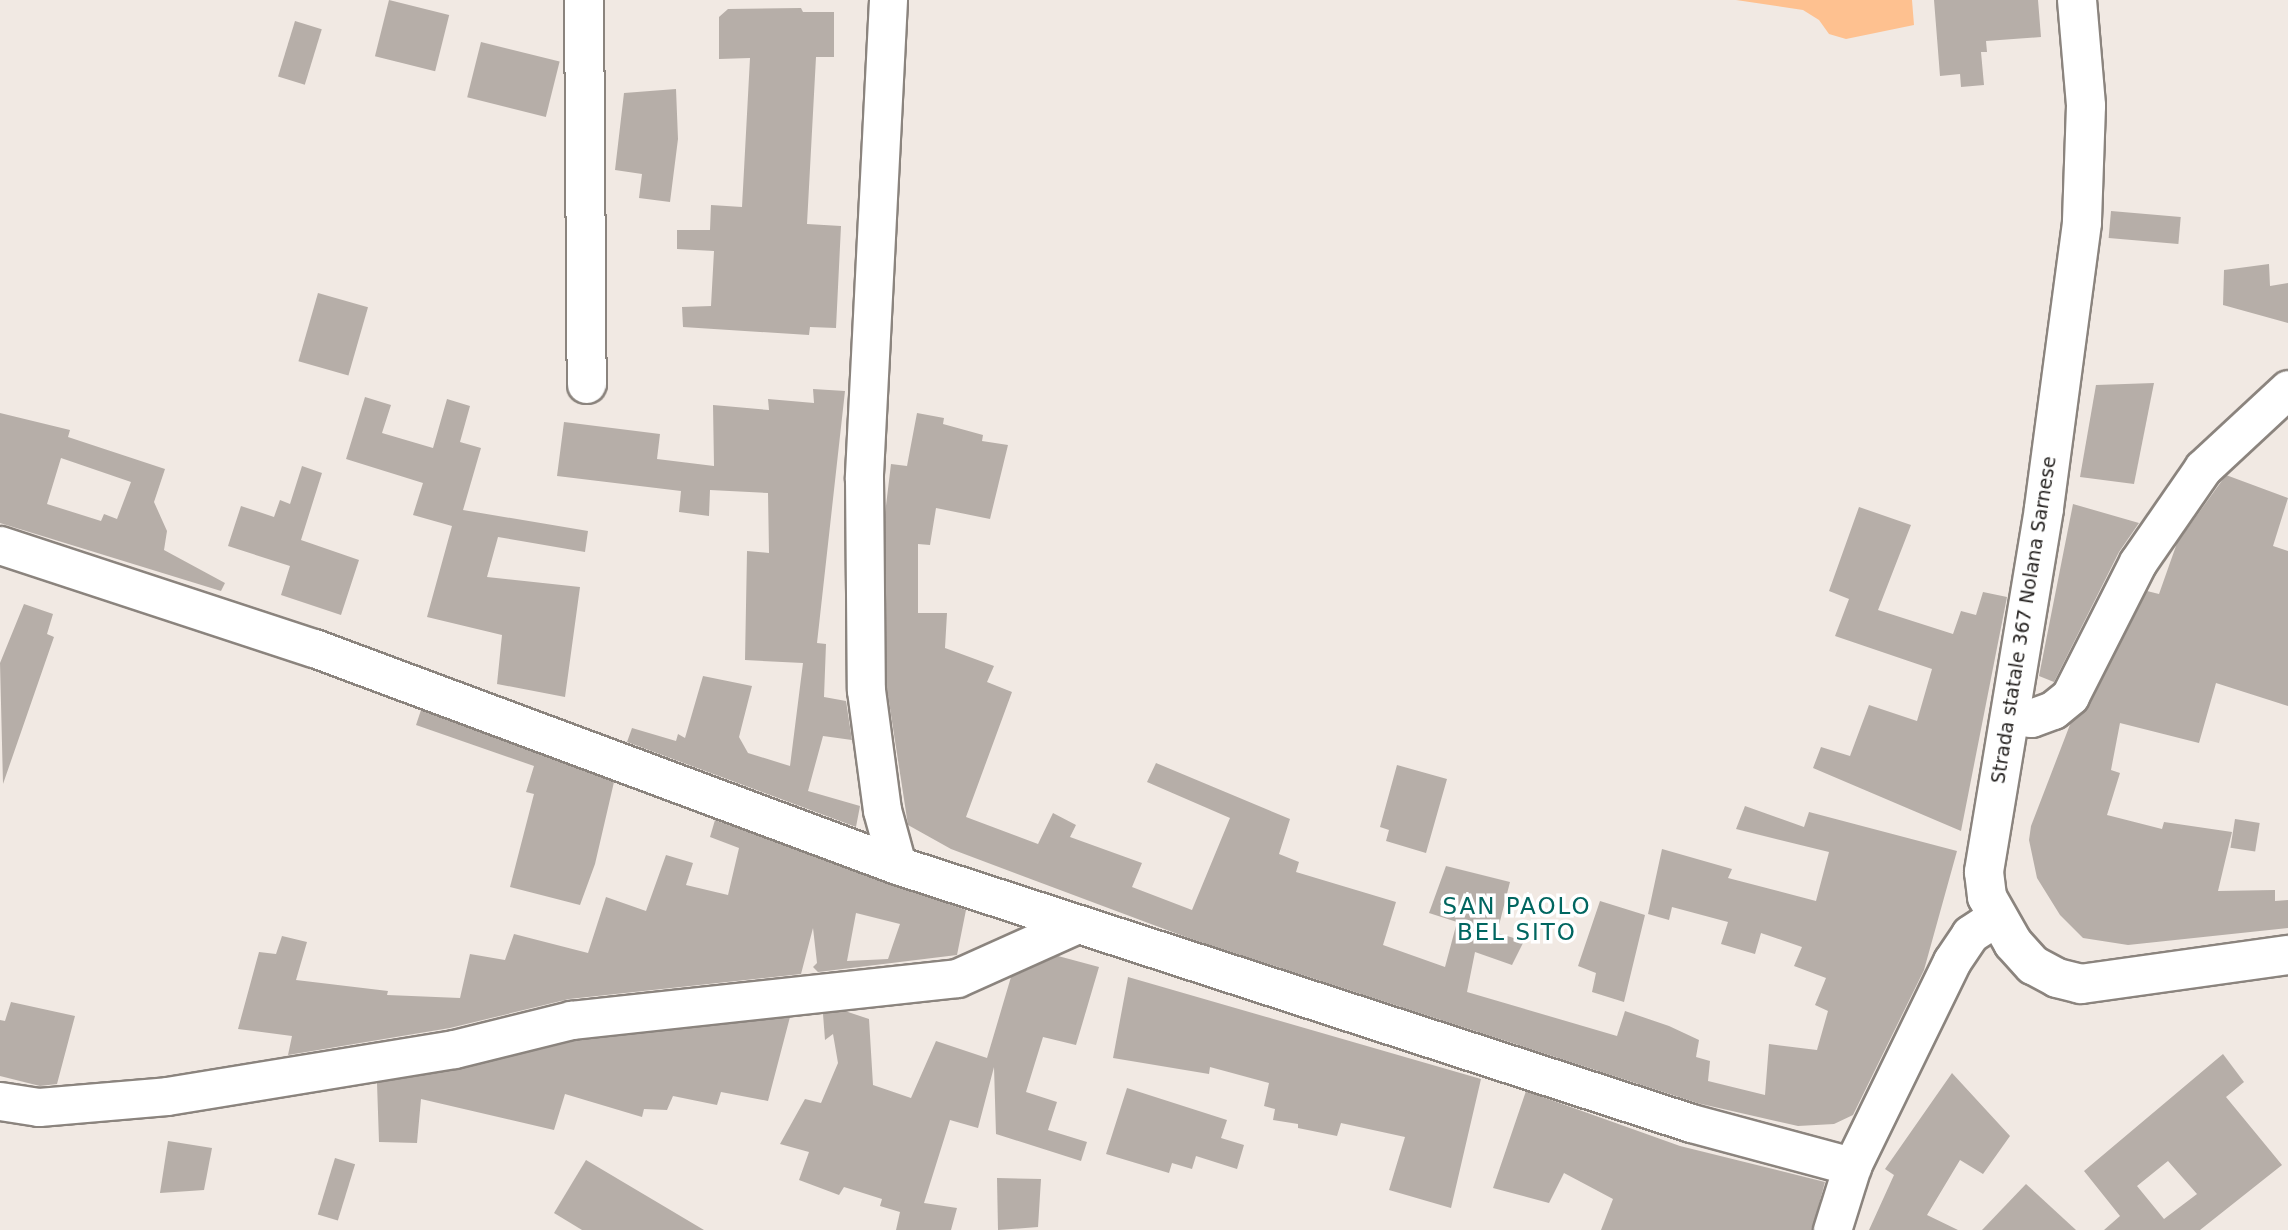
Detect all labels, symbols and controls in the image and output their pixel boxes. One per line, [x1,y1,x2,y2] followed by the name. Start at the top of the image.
[1987,455,2061,785] street label: Strada statale 367 Nolana Sarnese
[1444,892,1590,946] district label: SAN PAOLO BEL SITO

